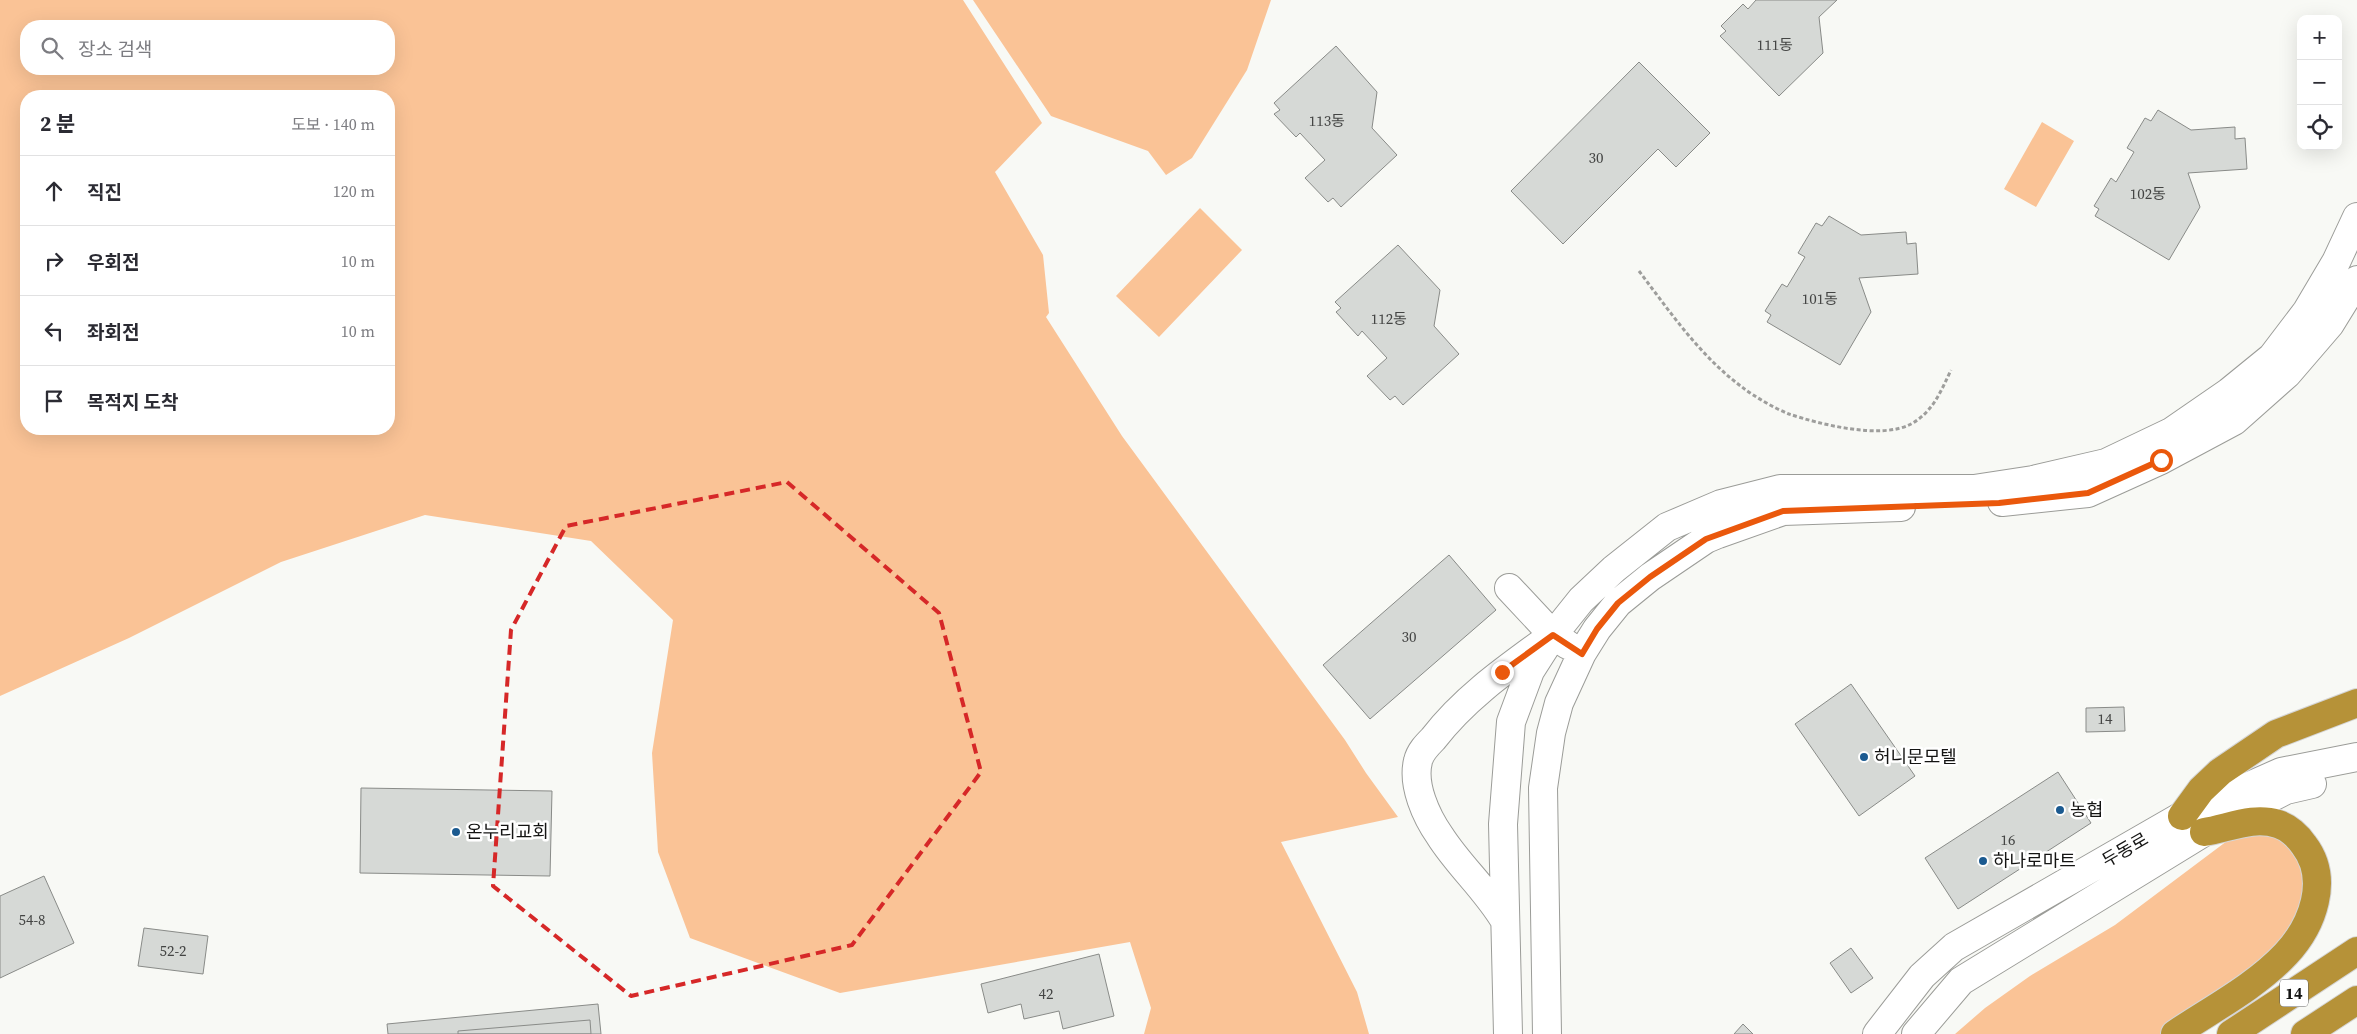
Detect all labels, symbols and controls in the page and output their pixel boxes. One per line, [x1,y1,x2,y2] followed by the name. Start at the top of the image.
[2297,15,2342,150] map controls
[2297,15,2342,60] button: +
[20,20,395,75] search box
[38,34,66,62] icon: search
[1757,34,1793,55] house number: 111동
[78,36,152,62] text: 장소 검색
[2297,60,2342,105] button: −
[2297,105,2342,150] button: locate
[40,109,75,138] text: 2 분
[1309,110,1345,131] house number: 113동
[291,113,375,135] text: 도보 · 140 m
[1588,147,1604,168] house number: 30
[40,177,68,205] icon: ahead
[87,179,122,205] text: 직진
[333,180,375,202] text: 120 m
[2130,183,2166,204] house number: 102동
[40,247,68,275] icon: right
[87,249,139,275] text: 우회전
[341,250,375,272] text: 10 m
[1802,288,1838,309] house number: 101동
[1371,308,1407,329] house number: 112동
[40,317,68,345] icon: left
[87,319,139,345] text: 좌회전
[341,320,375,342] text: 10 m
[40,387,68,415] icon: arrive
[87,389,178,415] text: 목적지 도착
[2150,449,2173,472] route start
[1401,626,1417,647] house number: 30
[1491,661,1514,684] route end
[2097,708,2113,729] house number: 14
[1874,744,1957,769] place label: 허니문모텔
[1858,751,1870,763] marker: 허니문모텔
[2070,797,2103,822] place label: 농협
[2054,804,2066,816] marker: 농협
[466,819,549,844] place label: 온누리교회
[450,826,462,838] marker: 온누리교회
[2097,826,2153,873] street label: 두동로
[2000,829,2016,850] house number: 16
[1993,848,2076,873] place label: 하나로마트
[1977,855,1989,867] marker: 하나로마트
[18,909,46,930] house number: 54-8
[159,940,187,961] house number: 52-2
[2280,980,2308,1006] road number: 14
[1038,983,1054,1004] house number: 42

